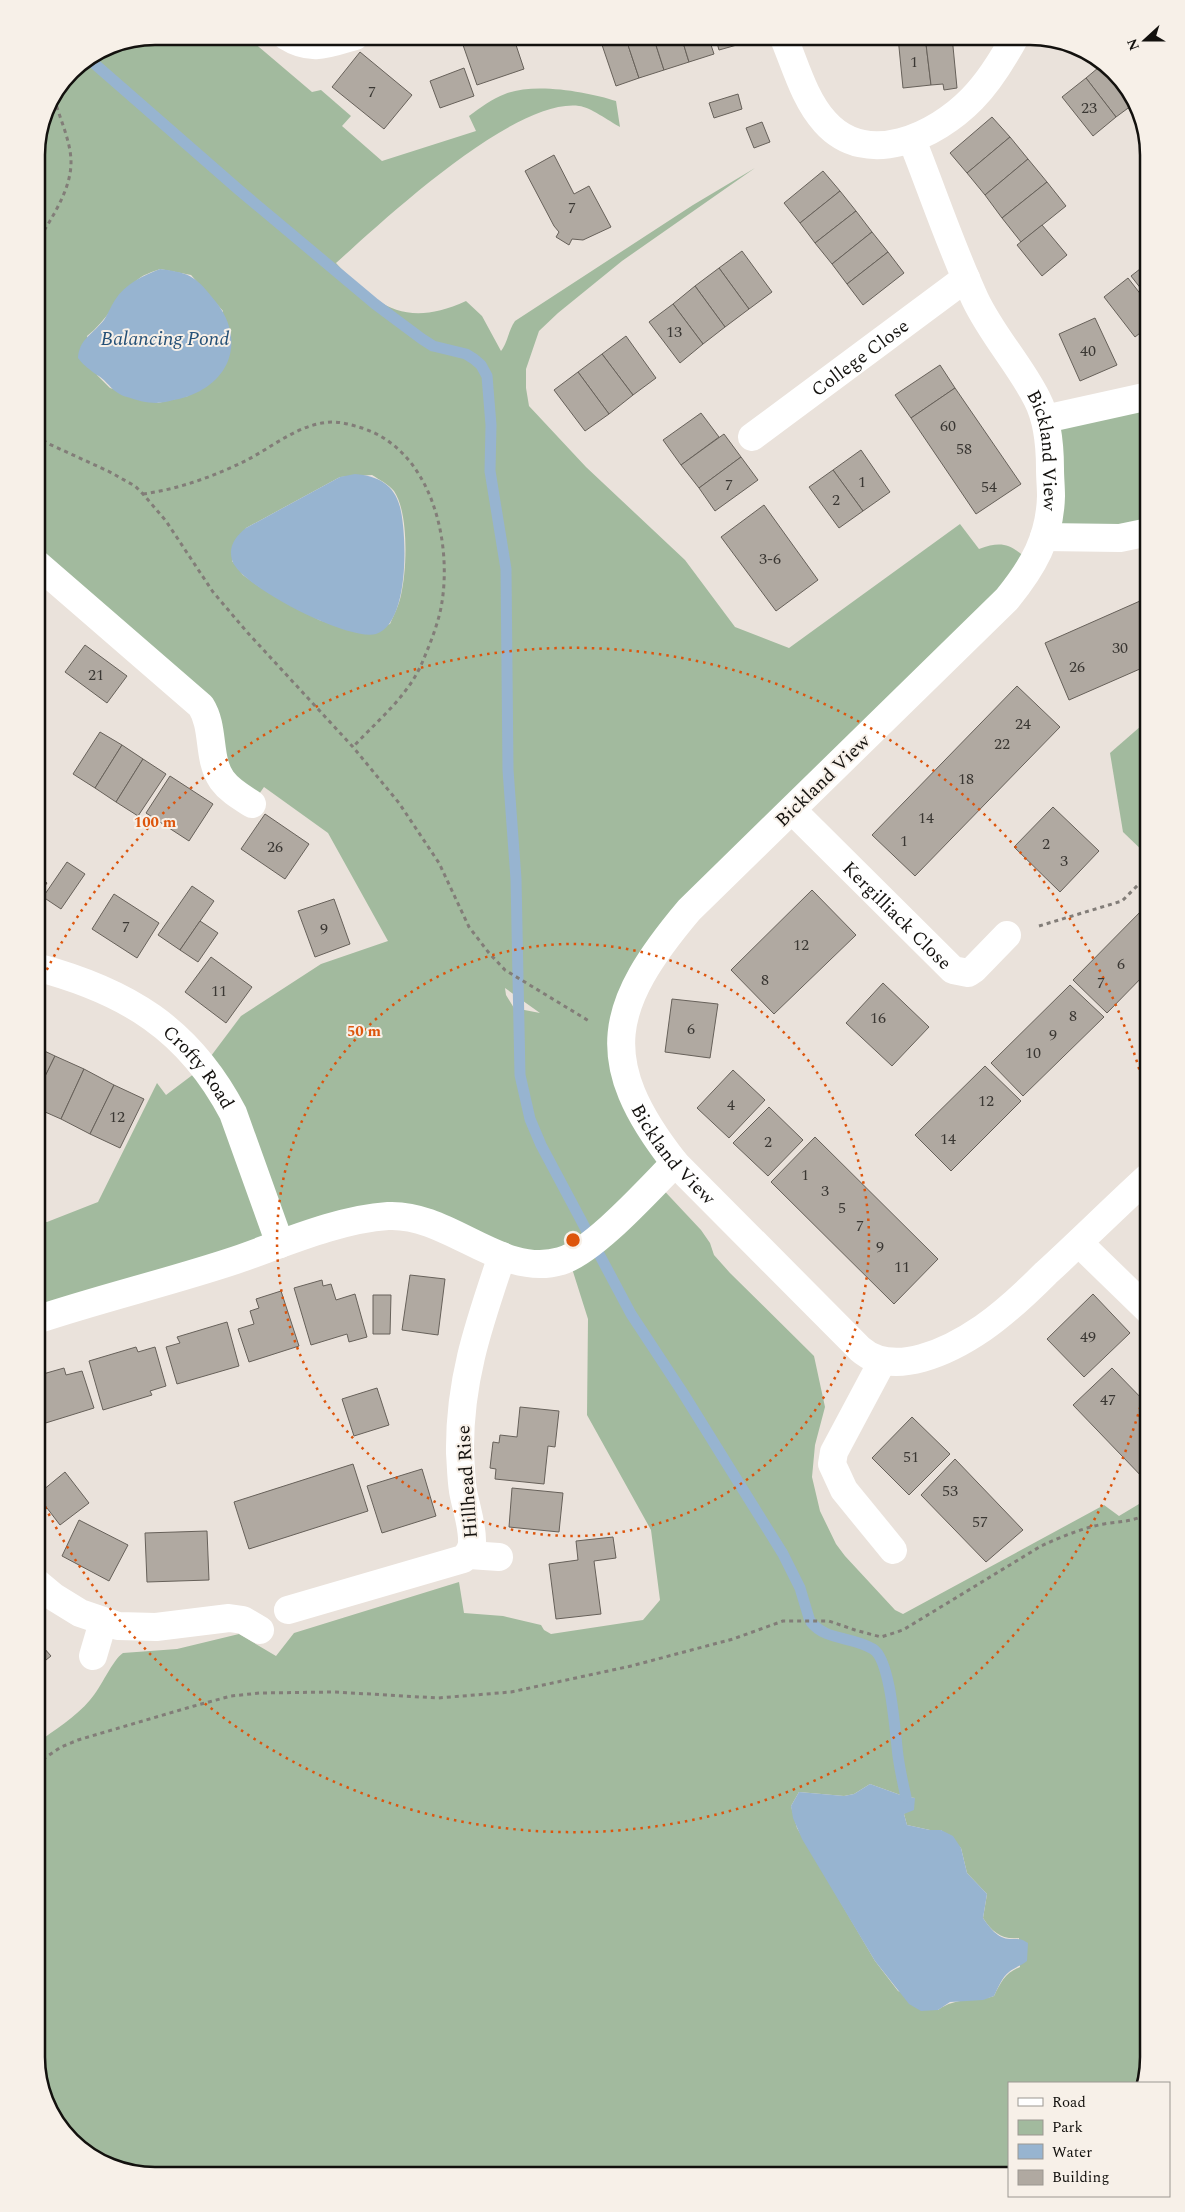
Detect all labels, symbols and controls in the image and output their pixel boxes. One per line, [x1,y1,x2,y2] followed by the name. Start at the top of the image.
[1120,15,1170,65] north arrow
[1121,35,1145,54] text: N
[910,50,918,74] house number: 1
[368,80,376,104] house number: 7
[1081,96,1097,120] house number: 23
[568,196,576,220] house number: 7
[805,312,916,404] street label: College Close
[666,320,682,344] house number: 13
[100,324,230,354] water label: Balancing Pond
[1080,339,1096,363] house number: 40
[1019,385,1064,512] street label: Bickland View
[940,414,956,438] house number: 60
[956,437,972,461] house number: 58
[858,470,866,494] house number: 1
[725,473,733,497] house number: 7
[981,475,997,499] house number: 54
[832,488,840,512] house number: 2
[759,547,781,571] house number: 3-6
[1112,636,1128,660] house number: 30
[1069,655,1085,679] house number: 26
[88,663,104,687] house number: 21
[1015,712,1031,736] house number: 24
[769,728,878,834] street label: Bickland View
[994,732,1010,756] house number: 22
[958,767,974,791] house number: 18
[918,806,934,830] house number: 14
[134,811,177,834] text: 100 m
[900,829,908,853] house number: 1
[1042,832,1050,856] house number: 2
[267,835,283,859] house number: 26
[1060,849,1068,873] house number: 3
[835,855,958,977] street label: Kergilliack Close
[122,915,130,939] house number: 7
[320,917,328,941] house number: 9
[793,933,809,957] house number: 12
[1117,952,1125,976] house number: 6
[761,968,769,992] house number: 8
[1097,971,1105,995] house number: 7
[211,979,227,1003] house number: 11
[1069,1004,1077,1028] house number: 8
[870,1006,886,1030] house number: 16
[687,1017,695,1041] house number: 6
[156,1019,241,1115] street label: Crofty Road
[347,1020,382,1043] text: 50 m
[1049,1023,1057,1047] house number: 9
[1025,1041,1041,1065] house number: 10
[978,1089,994,1113] house number: 12
[727,1093,735,1117] house number: 4
[623,1099,722,1213] street label: Bickland View
[109,1105,125,1129] house number: 12
[940,1127,956,1151] house number: 14
[764,1130,772,1154] house number: 2
[801,1163,809,1187] house number: 1
[821,1179,829,1203] house number: 3
[838,1196,846,1220] house number: 5
[856,1214,864,1238] house number: 7
[564,1231,582,1249] centre of rings
[876,1235,884,1259] house number: 9
[894,1255,910,1279] house number: 11
[1080,1325,1096,1349] house number: 49
[1100,1388,1116,1412] house number: 47
[449,1424,486,1539] street label: Hillhead Rise
[903,1445,919,1469] house number: 51
[942,1479,958,1503] house number: 53
[972,1510,988,1534] house number: 57
[1008,2082,1170,2197] legend
[1052,2091,1086,2114] text: Road
[1052,2116,1083,2139] text: Park
[1052,2141,1092,2164] text: Water
[1052,2166,1109,2189] text: Building

